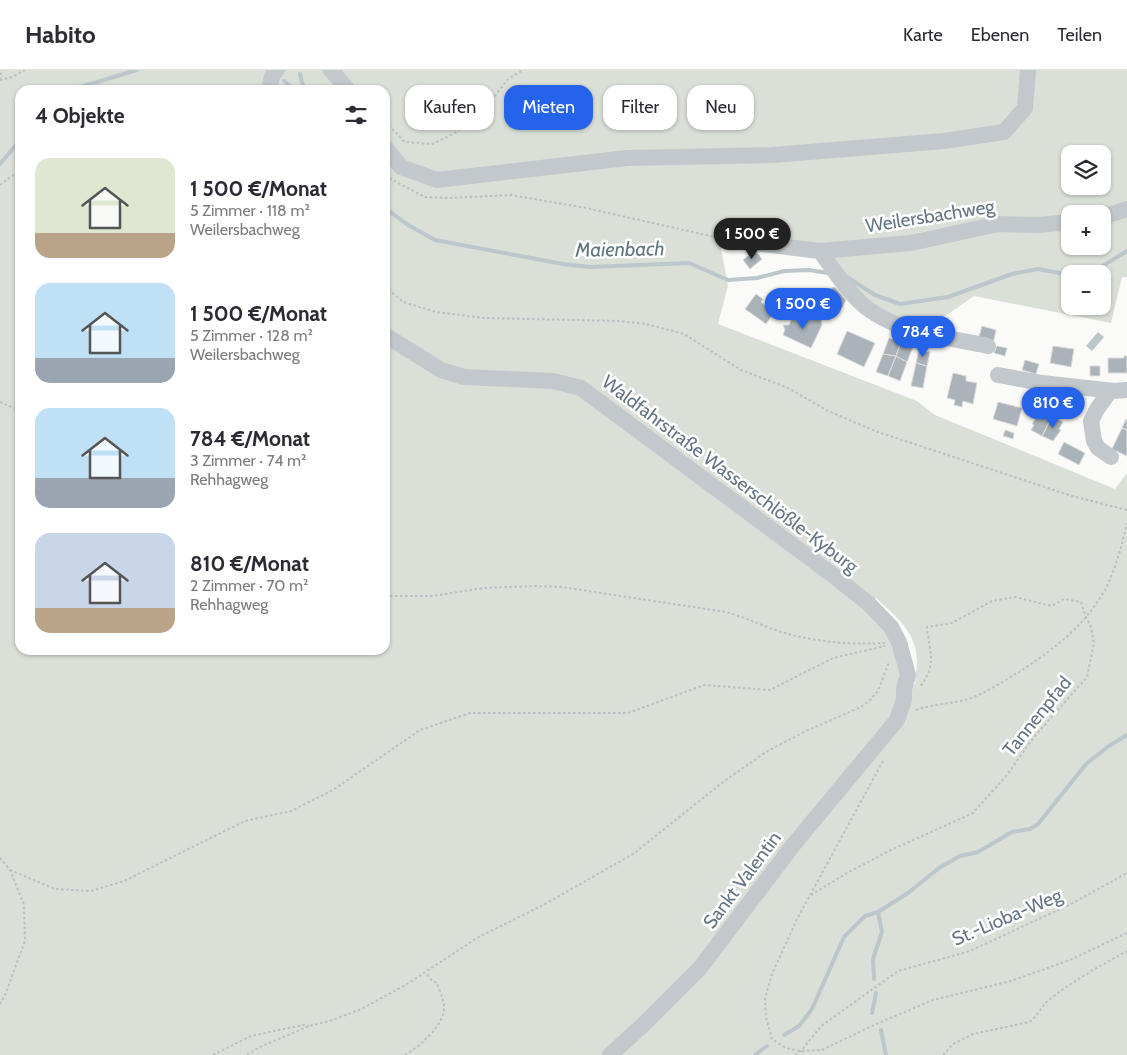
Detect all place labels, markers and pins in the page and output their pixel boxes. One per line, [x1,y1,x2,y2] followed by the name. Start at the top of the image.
[706,218,798,260] pin: 1 500 €
[757,288,849,330] pin: 1 500 €
[888,316,958,358] pin: 784 €
[1018,386,1088,429] pin: 810 €

